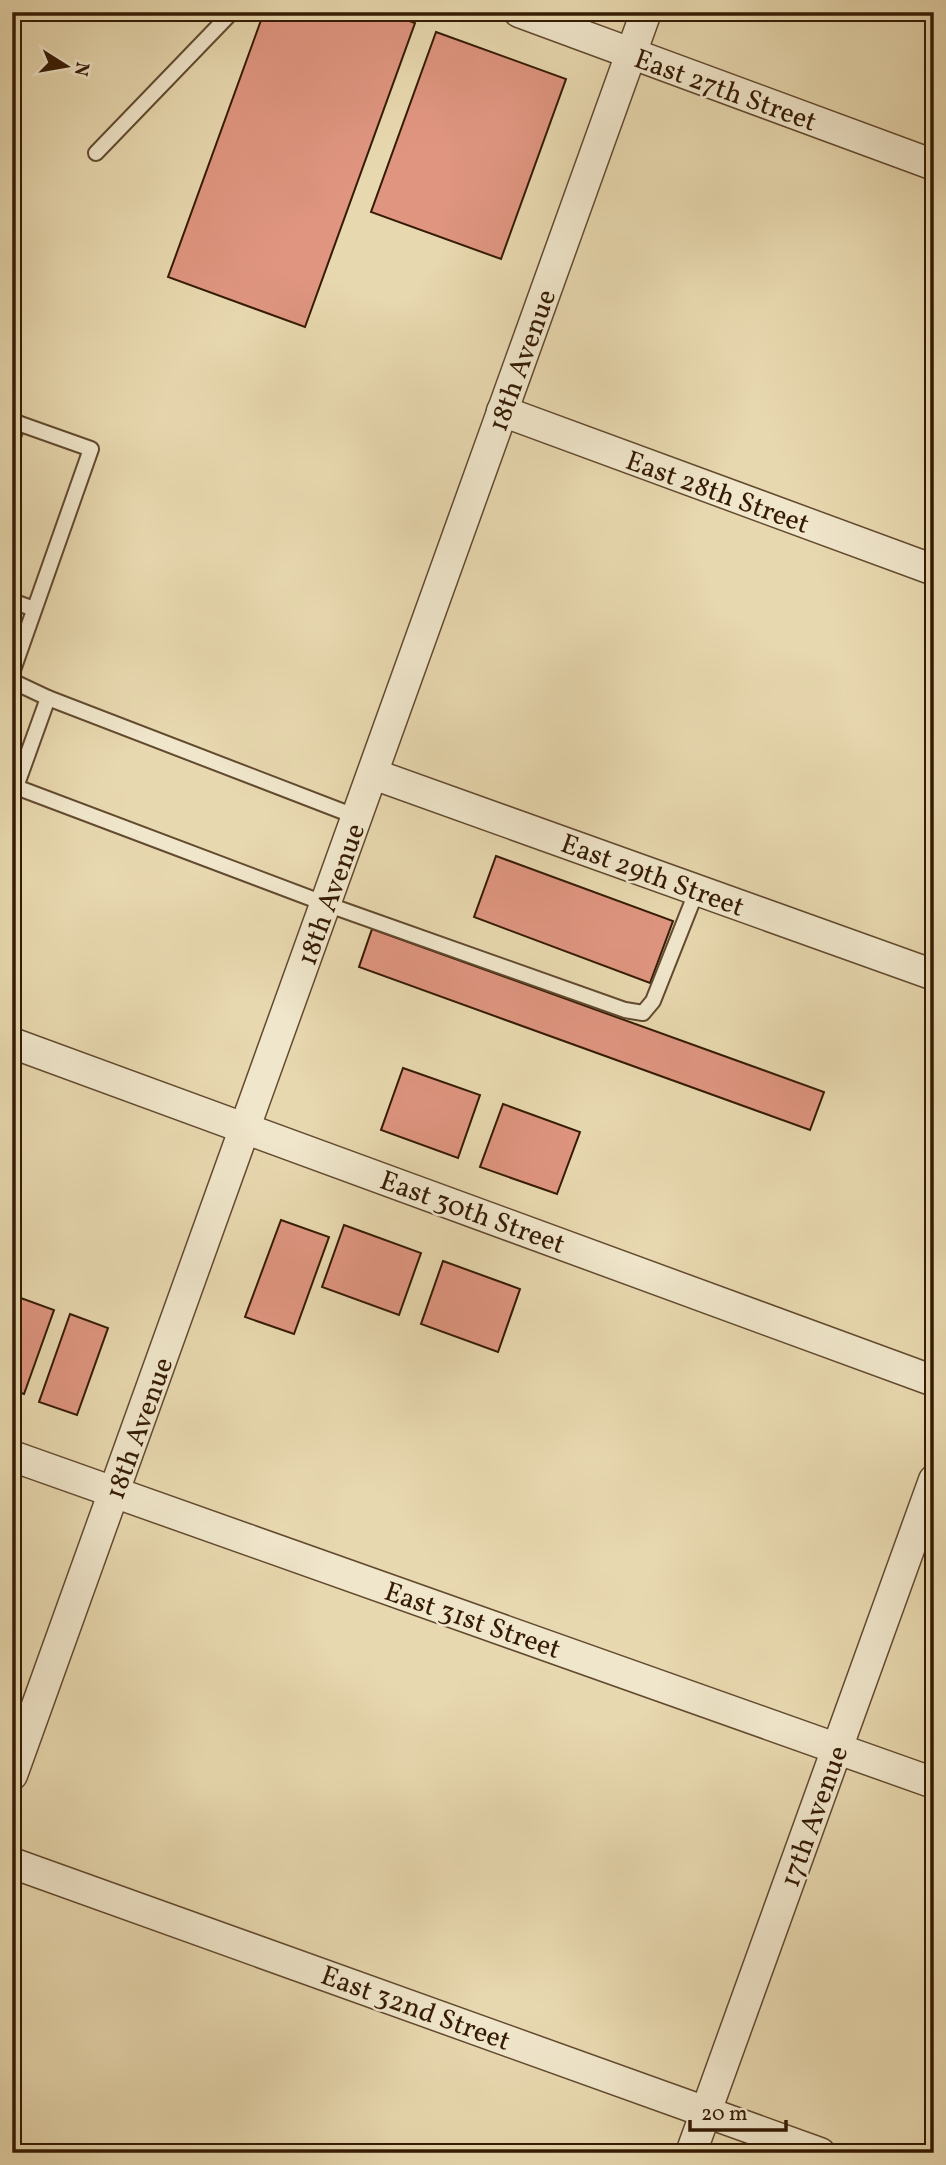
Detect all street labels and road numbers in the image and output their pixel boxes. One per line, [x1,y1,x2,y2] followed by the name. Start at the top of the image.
[628,40,822,142] street label: East 27th Street
[480,284,567,437] street label: 18th Avenue
[620,442,814,545] street label: East 28th Street
[289,818,376,971] street label: 18th Avenue
[555,825,749,928] street label: East 29th Street
[374,1162,570,1265] street label: East 30th Street
[97,1352,184,1505] street label: 18th Avenue
[379,1573,566,1670] street label: East 31st Street
[772,1741,859,1893] street label: 17th Avenue
[315,1957,515,2062] street label: East 32nd Street

